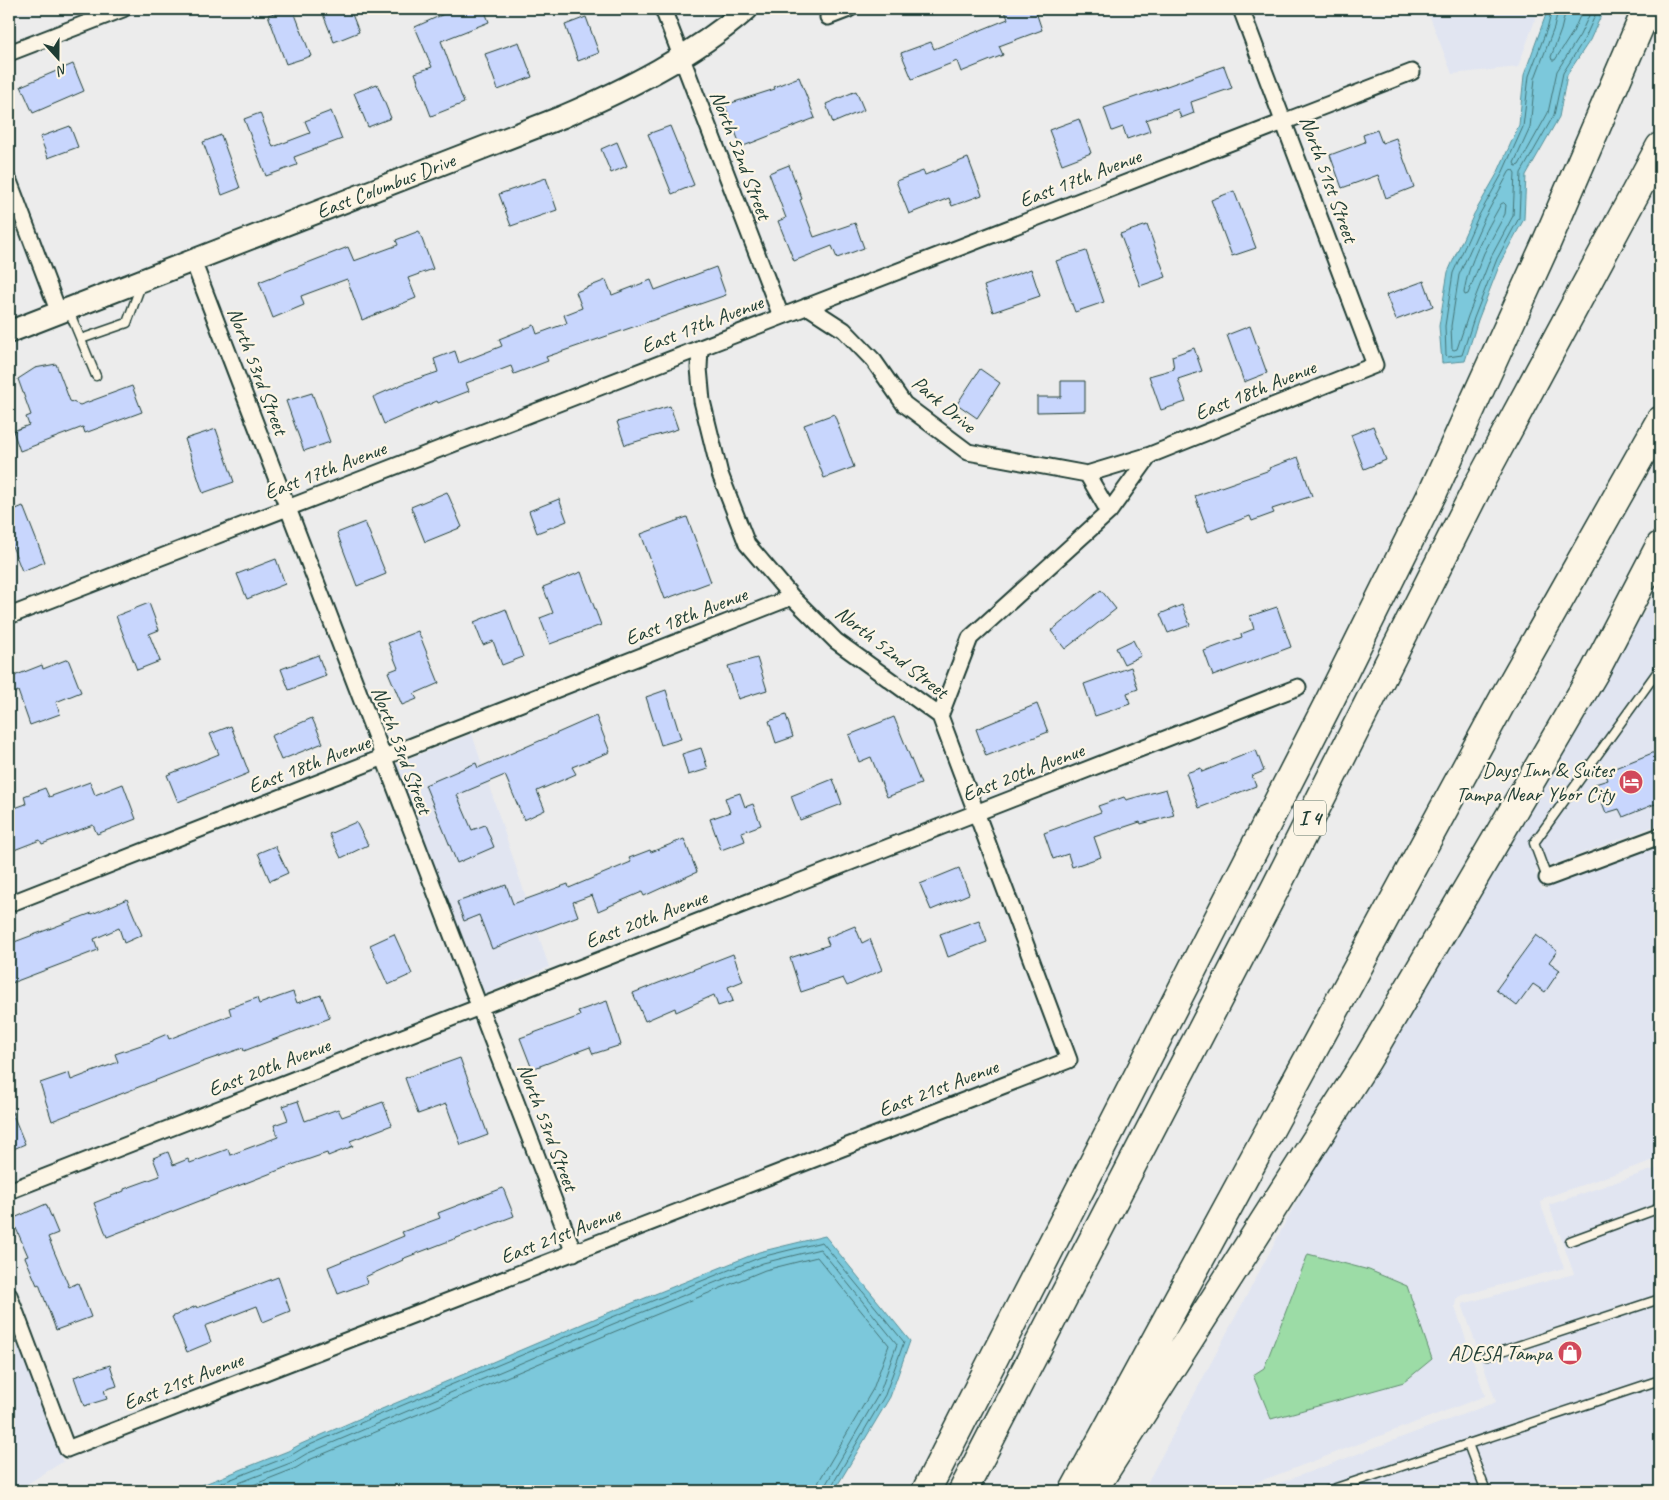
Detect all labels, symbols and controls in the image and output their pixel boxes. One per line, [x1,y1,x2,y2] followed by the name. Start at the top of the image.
[32,32,82,82] north arrow
[53,60,70,80] text: N
[704,87,778,225] street label: North 52nd Street
[1294,112,1365,248] street label: North 51st Street
[1015,142,1146,213] street label: East 17th Avenue
[312,146,460,224] street label: East Columbus Drive
[637,288,768,359] street label: East 17th Avenue
[222,304,295,440] street label: North 53rd Street
[1191,353,1320,426] street label: East 18th Avenue
[907,370,982,439] street label: Park Drive
[260,434,391,505] street label: East 17th Avenue
[621,580,752,651] street label: East 18th Avenue
[830,600,955,705] street label: North 52nd Street
[366,683,439,819] street label: North 53rd Street
[244,728,375,799] street label: East 18th Avenue
[958,736,1089,807] street label: East 20th Avenue
[1456,757,1616,807] place label: Days Inn & Suites Tampa Near Ybor City
[1618,769,1644,795] hotel icon: Days Inn & Suites Tampa Near Ybor City
[1294,800,1326,836] road number: I 4
[581,883,712,954] street label: East 20th Avenue
[204,1031,335,1102] street label: East 20th Avenue
[875,1053,1003,1123] street label: East 21st Avenue
[512,1060,585,1196] street label: North 53rd Street
[497,1200,625,1270] street label: East 21st Avenue
[1448,1340,1554,1366] place label: ADESA Tampa
[1557,1340,1583,1366] shop icon: ADESA Tampa
[120,1346,248,1416] street label: East 21st Avenue

